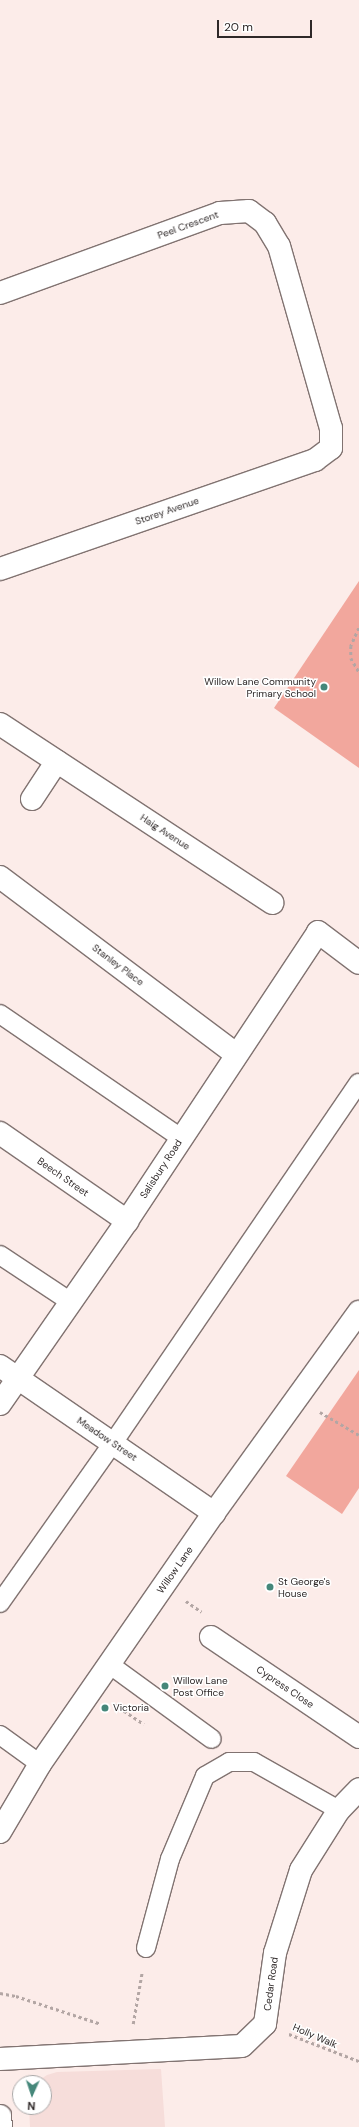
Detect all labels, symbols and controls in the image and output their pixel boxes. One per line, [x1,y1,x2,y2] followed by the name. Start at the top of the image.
[219,12,314,38] scale bar
[224,19,253,35] text: 20 m
[156,208,220,242] street label: Peel Crescent
[134,494,200,528] street label: Storey Avenue
[204,675,316,698] place label: Willow Lane Community Primary School
[319,682,329,692] marker: Willow Lane Community Primary School
[138,811,192,853] street label: Haig Avenue
[90,942,146,988] street label: Stanley Place
[137,1137,185,1201] street label: Salisbury Road
[35,1155,91,1199] street label: Beech Street
[75,1414,139,1464] street label: Meadow Street
[154,1544,196,1596] street label: Willow Lane
[278,1575,330,1598] place label: St George's House
[265,1582,275,1592] marker: St George's House
[254,1663,316,1711] street label: Cypress Close
[173,1674,228,1698] place label: Willow Lane Post Office
[160,1681,170,1691] marker: Willow Lane Post Office
[113,1702,149,1714] place label: Victoria
[100,1703,110,1713] marker: Victoria
[261,1956,281,2012] street label: Cedar Road
[291,2021,339,2051] street label: Holly Walk
[12,2075,52,2115] north arrow
[27,2099,36,2113] text: N

